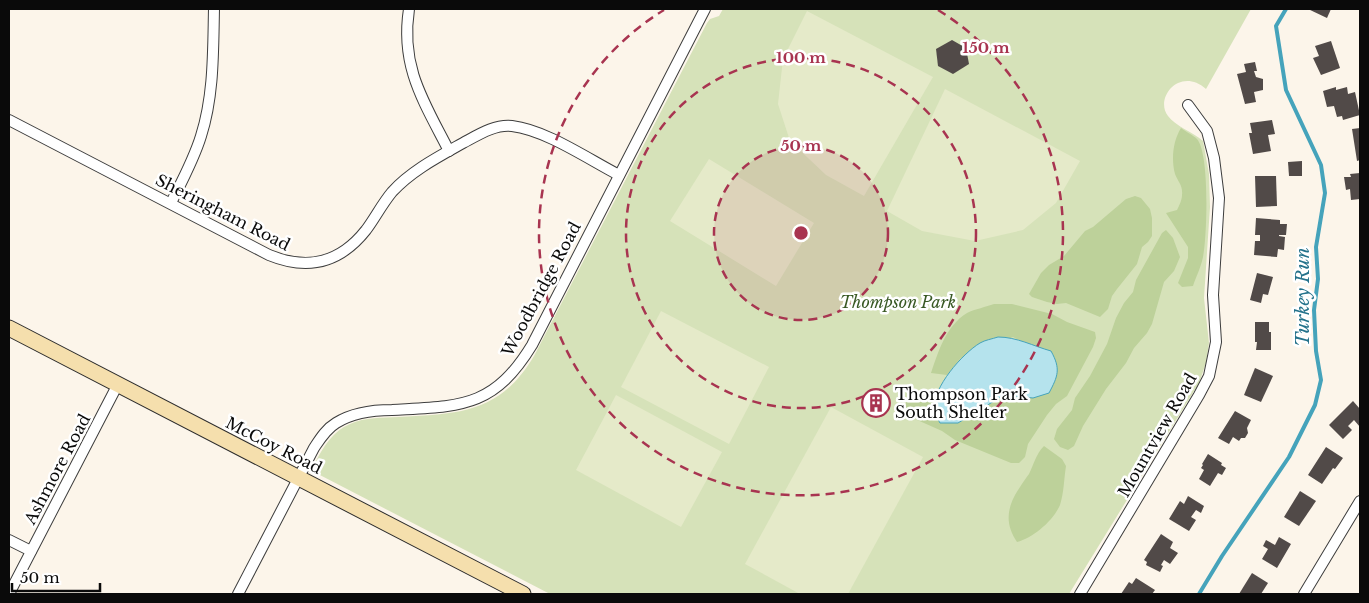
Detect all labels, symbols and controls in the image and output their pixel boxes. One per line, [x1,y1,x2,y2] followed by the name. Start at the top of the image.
[962,38,1010,57] text: 150 m
[776,48,826,67] text: 100 m
[781,136,822,155] text: 50 m
[152,169,294,255] street label: Sheringham Road
[497,218,585,361] street label: Woodbridge Road
[792,224,810,242] centre of rings
[1292,248,1314,346] water label: Turkey Run
[840,292,956,312] park label: Thompson Park
[1113,369,1201,501] street label: Mountview Road
[895,384,1028,422] place label: Thompson Park South Shelter
[861,388,891,418] building icon: Thompson Park South Shelter
[19,410,95,528] street label: Ashmore Road
[222,412,326,478] street label: McCoy Road
[12,560,100,592] scale bar
[20,568,60,587] text: 50 m

